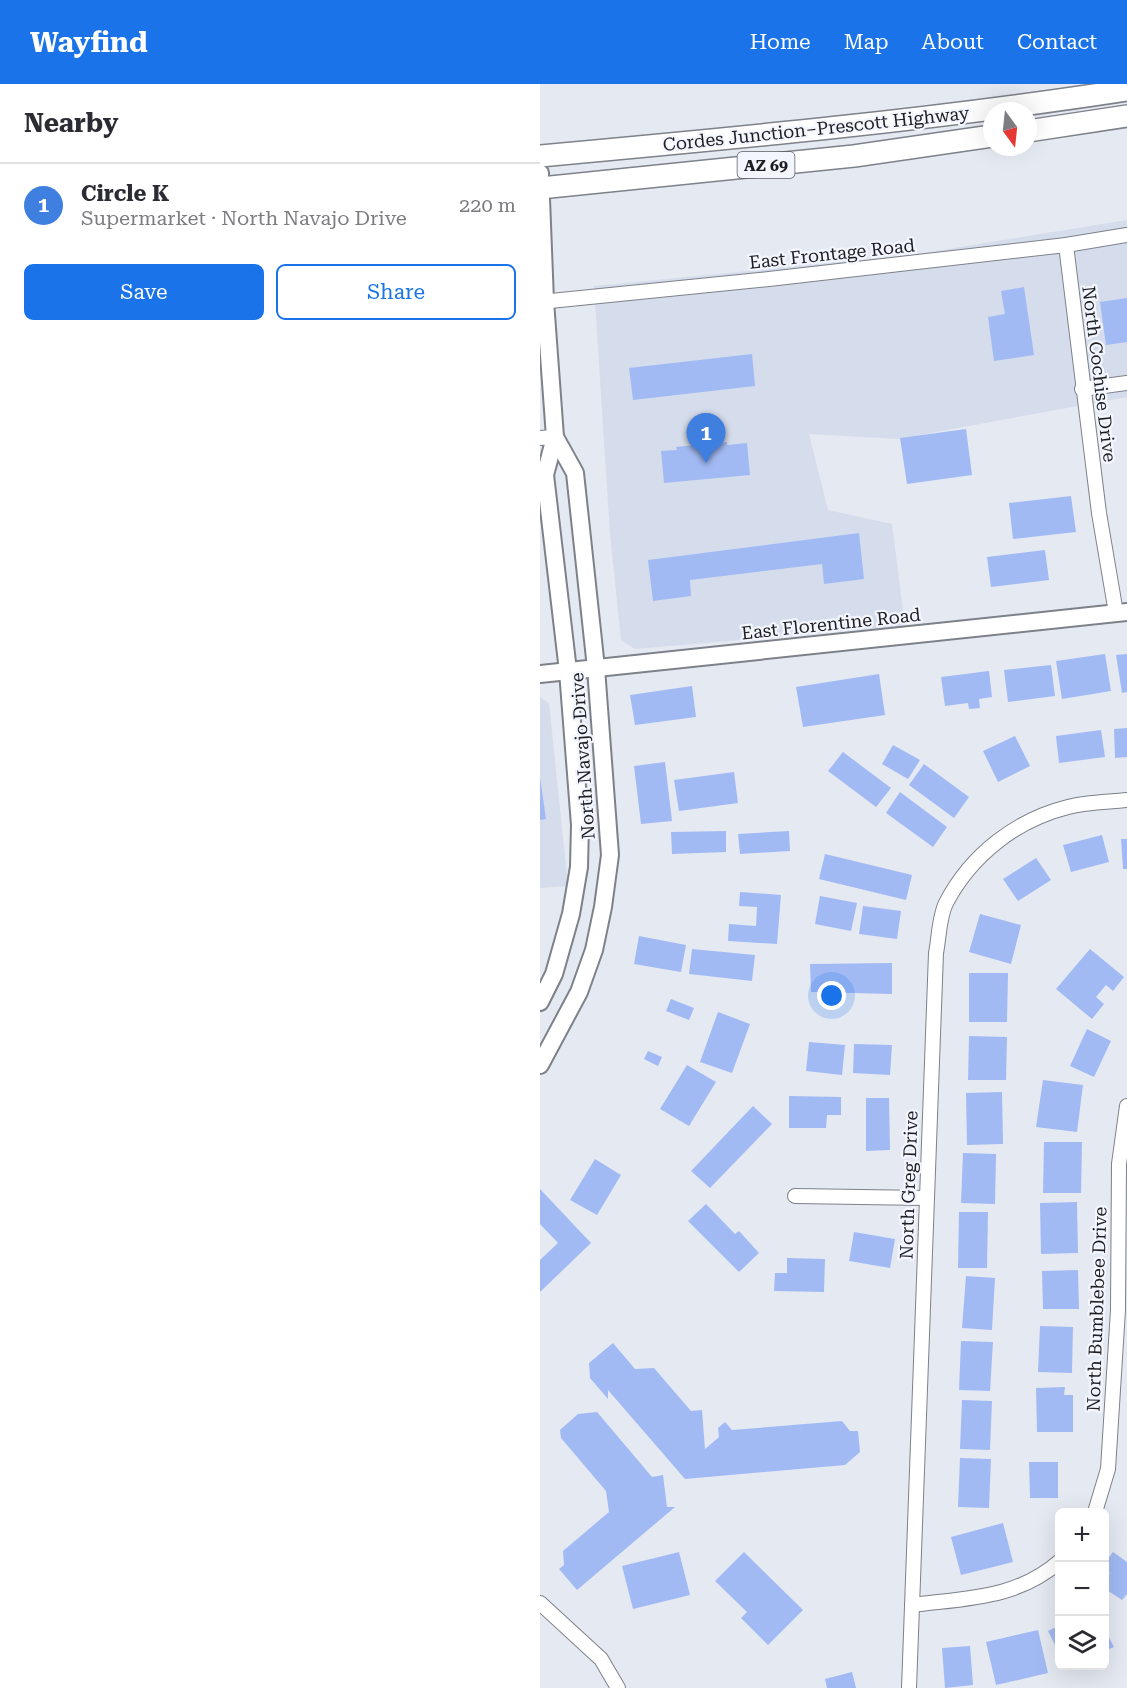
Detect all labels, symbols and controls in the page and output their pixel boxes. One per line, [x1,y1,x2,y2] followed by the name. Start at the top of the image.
[30,26,148,59] text: Wayfind
[750,30,811,54] text: Home
[844,30,889,54] text: Map
[922,30,984,54] text: About
[1017,30,1097,54] text: Contact
[662,102,971,155] street label: Cordes Junction–Prescott Highway
[983,102,1037,156] north arrow
[24,108,118,138] text: Nearby
[738,152,794,178] road number: AZ 69
[81,181,169,206] text: Circle K
[38,193,49,217] text: 1
[459,193,516,217] text: 220 m
[81,206,407,230] text: Supermarket · North Navajo Drive
[748,234,916,273] street label: East Frontage Road
[24,264,264,320] button: Save
[276,264,516,320] button: Share
[1078,285,1121,463] street label: North Cochise Drive
[686,414,726,463] pin: 1
[740,604,922,643] street label: East Florentine Road
[566,672,599,840] street label: North Navajo Drive
[817,981,846,1010] your location
[895,1110,922,1260] street label: North Greg Drive
[1082,1206,1111,1412] street label: North Bumblebee Drive
[1055,1508,1109,1670] map controls
[1055,1508,1109,1562] button: +
[1055,1562,1109,1616] button: −
[1055,1616,1109,1670] button: layers

